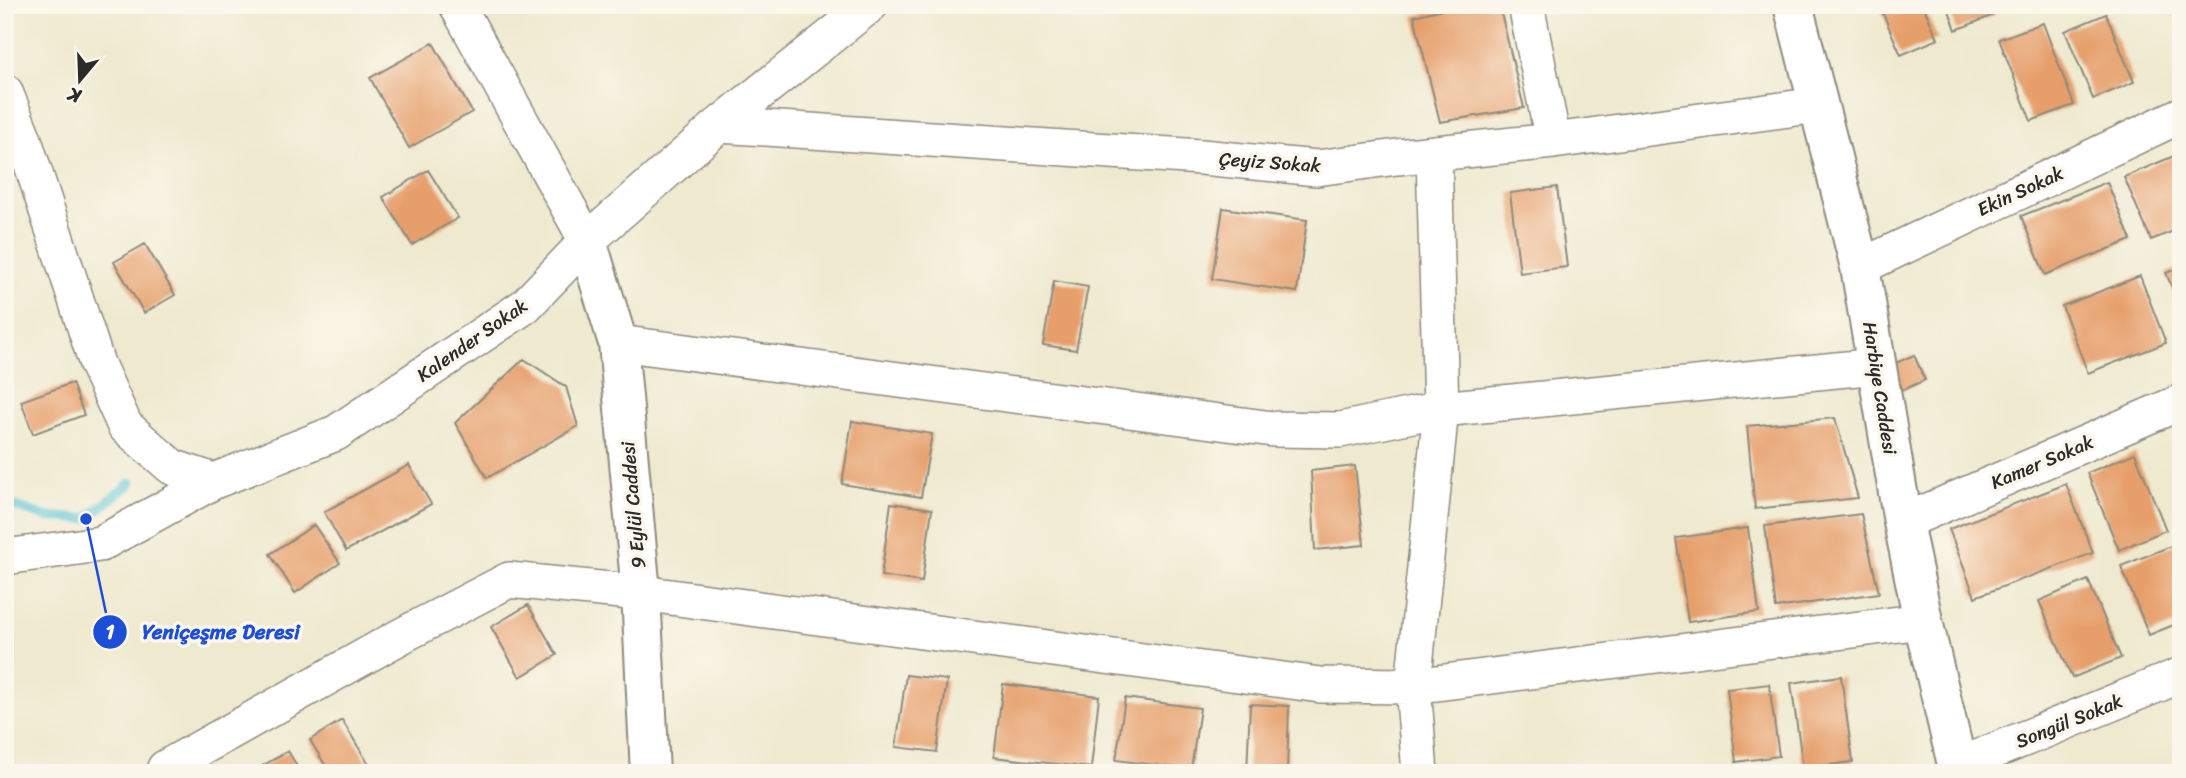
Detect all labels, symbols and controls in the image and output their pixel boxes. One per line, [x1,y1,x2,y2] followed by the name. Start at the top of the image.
[46,46,116,116] north arrow
[62,78,86,113] text: K
[1218,142,1323,182] street label: Çeyiz Sokak
[1971,156,2070,225] street label: Ekin Sokak
[409,289,535,391] street label: Kalender Sokak
[1853,319,1907,458] street label: Harbiye Caddesi
[1985,425,2100,499] street label: Kamer Sokak
[611,439,655,570] street label: 9 Eylül Caddesi
[92,611,314,653] callout: Yeniçeşme Deresi
[105,613,115,651] text: 1
[142,613,301,651] text: Yeniçeşme Deresi
[2010,684,2128,758] street label: Songül Sokak

